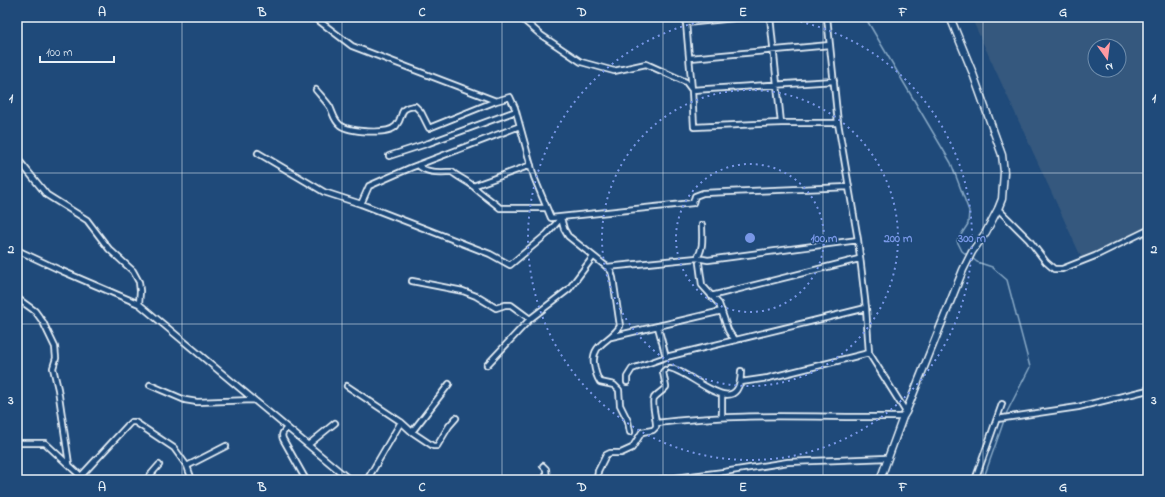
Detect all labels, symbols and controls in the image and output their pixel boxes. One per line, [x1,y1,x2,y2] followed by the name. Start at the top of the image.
[98,3,106,22] text: A
[257,3,267,22] text: B
[418,3,426,22] text: C
[576,3,587,22] text: D
[739,3,747,22] text: E
[898,3,908,22] text: F
[1059,3,1067,22] text: G
[40,38,114,64] scale bar
[1087,38,1127,78] north arrow
[46,44,73,62] text: 100 m
[1104,58,1115,75] text: N
[9,89,14,108] text: 1
[1152,89,1157,108] text: 1
[811,230,838,248] text: 100 m
[883,230,913,248] text: 200 m
[957,230,987,248] text: 300 m
[743,231,757,245] centre of rings
[7,240,15,259] text: 2
[1150,240,1158,259] text: 2
[7,391,14,410] text: 3
[1150,391,1157,410] text: 3
[98,478,106,497] text: A
[257,478,267,497] text: B
[418,478,426,497] text: C
[576,478,587,497] text: D
[739,478,747,497] text: E
[898,478,908,497] text: F
[1059,478,1067,497] text: G

